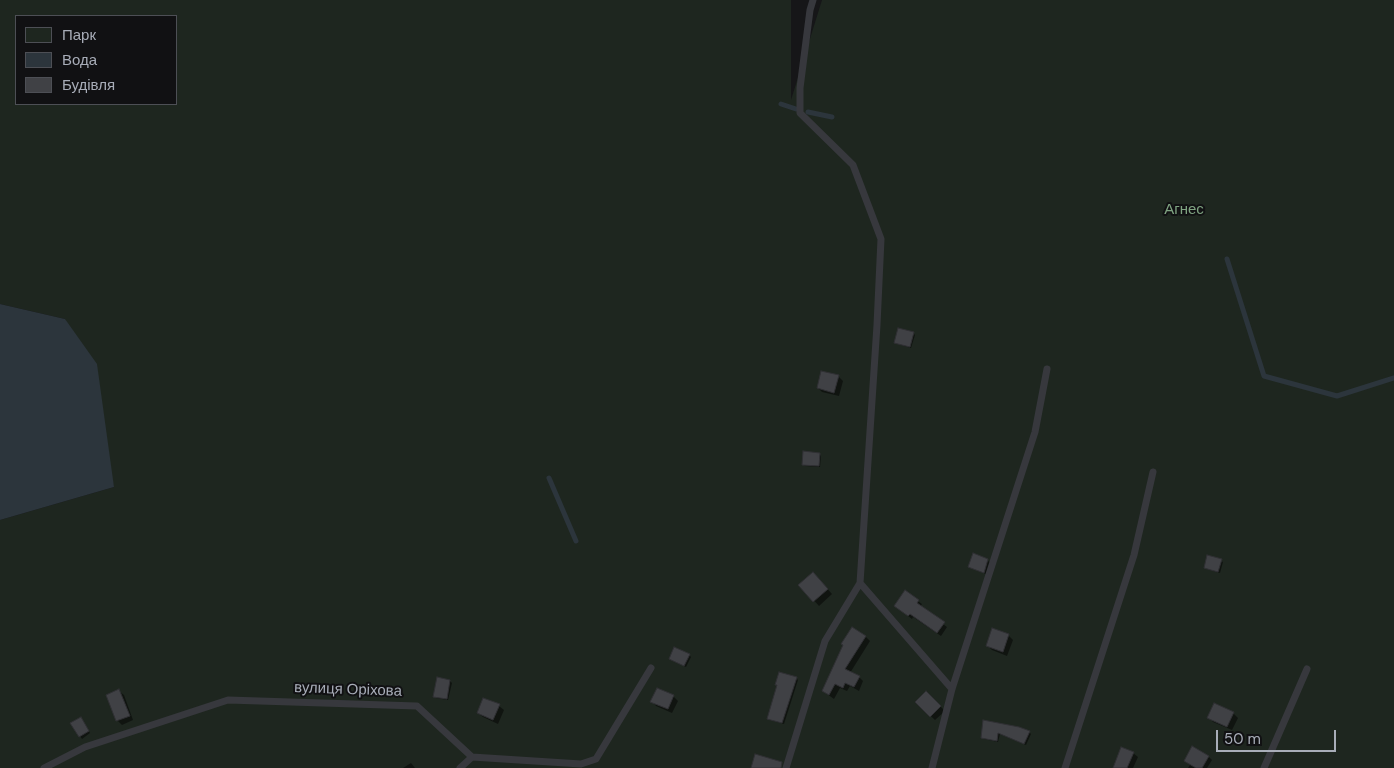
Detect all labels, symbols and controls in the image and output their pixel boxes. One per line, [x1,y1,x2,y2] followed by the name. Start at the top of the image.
[15,15,178,105] legend
[62,25,96,45] text: Парк
[62,50,97,70] text: Вода
[62,75,115,95] text: Будівля
[1164,201,1204,219] park label: Агнес
[294,679,402,701] street label: вулиця Оріхова
[1219,720,1339,752] scale bar
[1224,729,1261,749] text: 50 m

